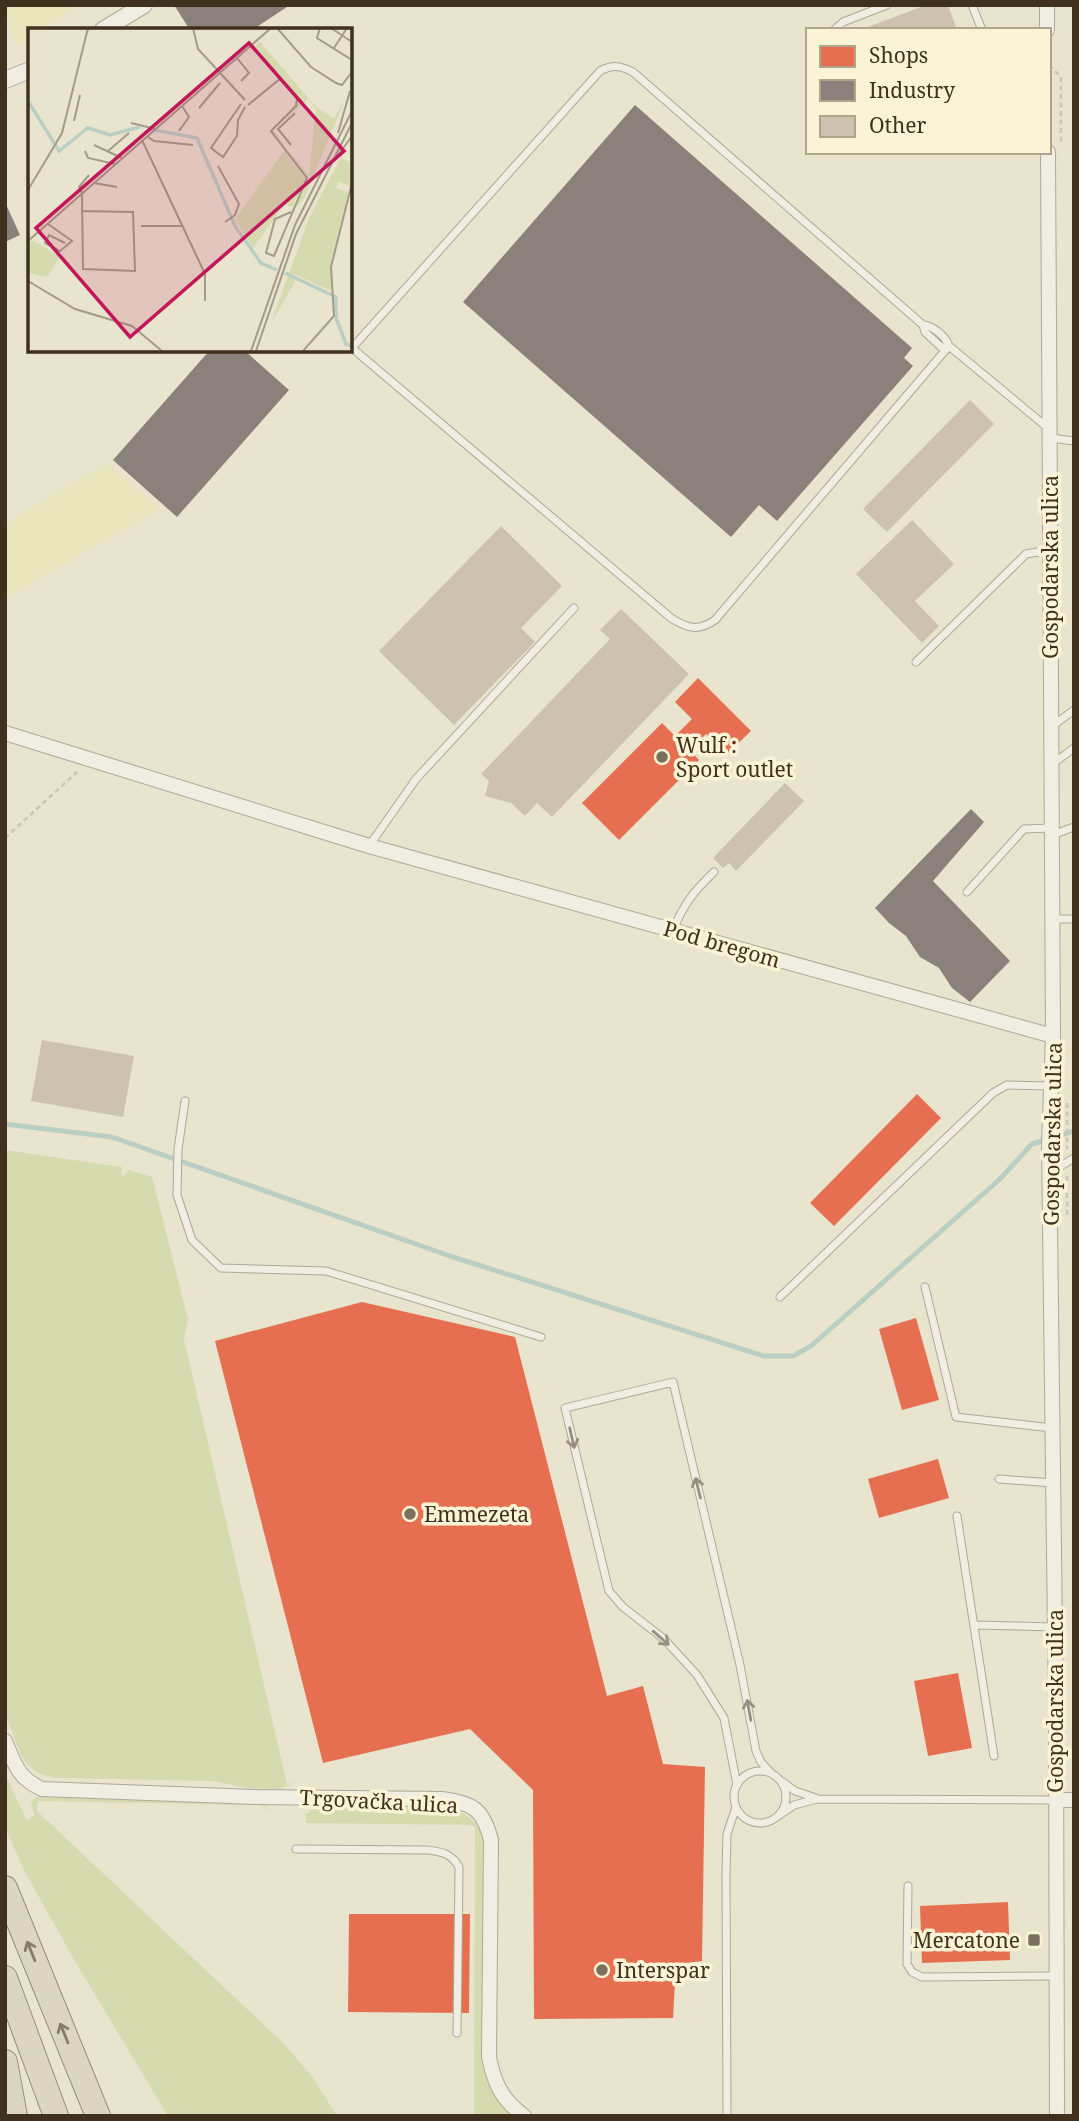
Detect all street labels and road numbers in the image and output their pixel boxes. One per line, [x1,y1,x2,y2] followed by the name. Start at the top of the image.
[1036,475,1064,659] street label: Gospodarska ulica
[660,914,784,974] street label: Pod bregom
[1036,1042,1068,1226] street label: Gospodarska ulica
[1041,1609,1069,1793] street label: Gospodarska ulica
[299,1783,459,1819] street label: Trgovačka ulica

